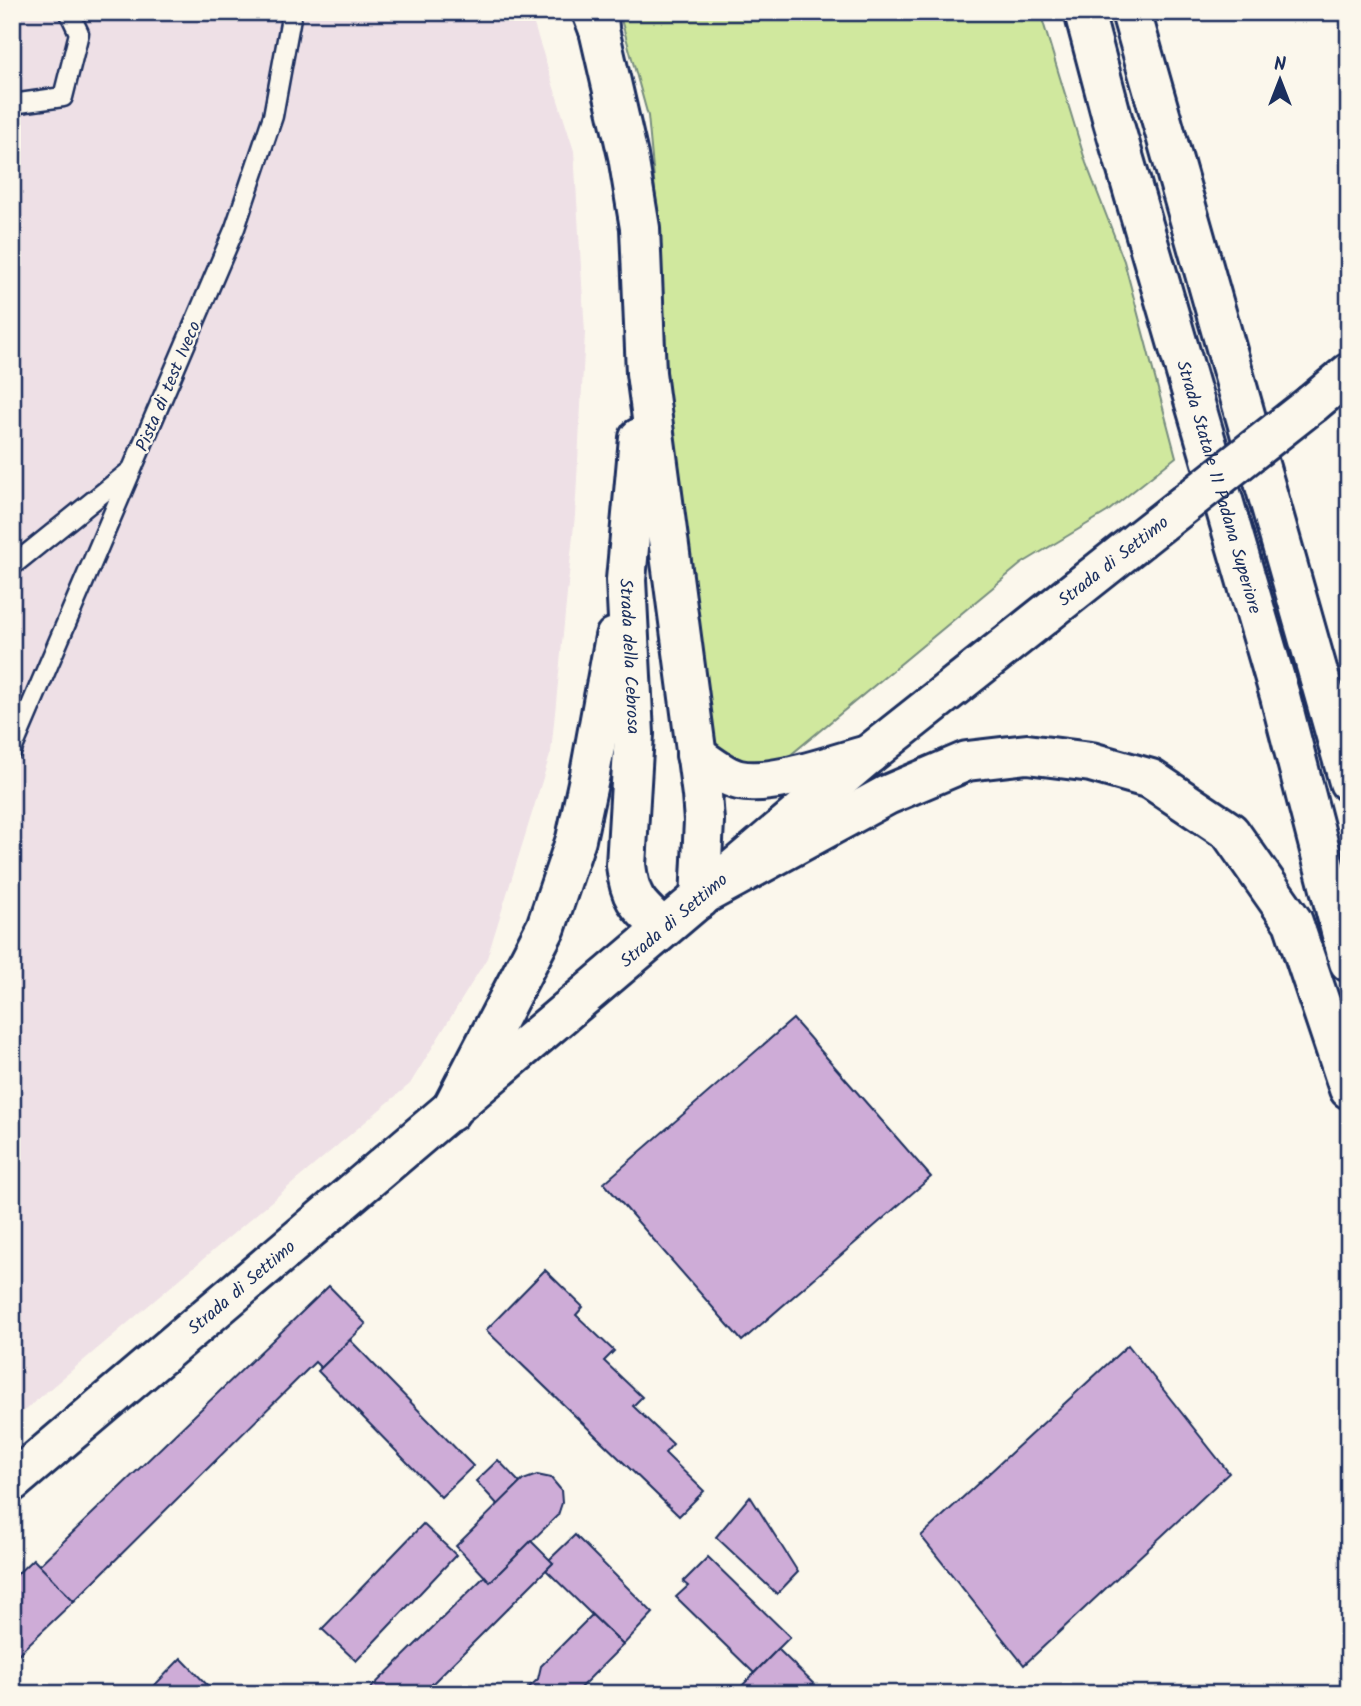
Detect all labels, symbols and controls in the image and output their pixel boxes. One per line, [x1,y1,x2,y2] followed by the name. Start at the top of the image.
[1246,46,1316,116] north arrow
[1274,50,1286,80] text: N
[129,317,210,456] street label: Pista di test Iveco
[1167,357,1268,618] street label: Strada Statale 11 Padana Superiore
[1052,509,1176,615] street label: Strada di Settimo
[610,578,647,735] street label: Strada della Cebrosa
[614,867,735,976] street label: Strada di Settimo
[182,1234,303,1343] street label: Strada di Settimo

